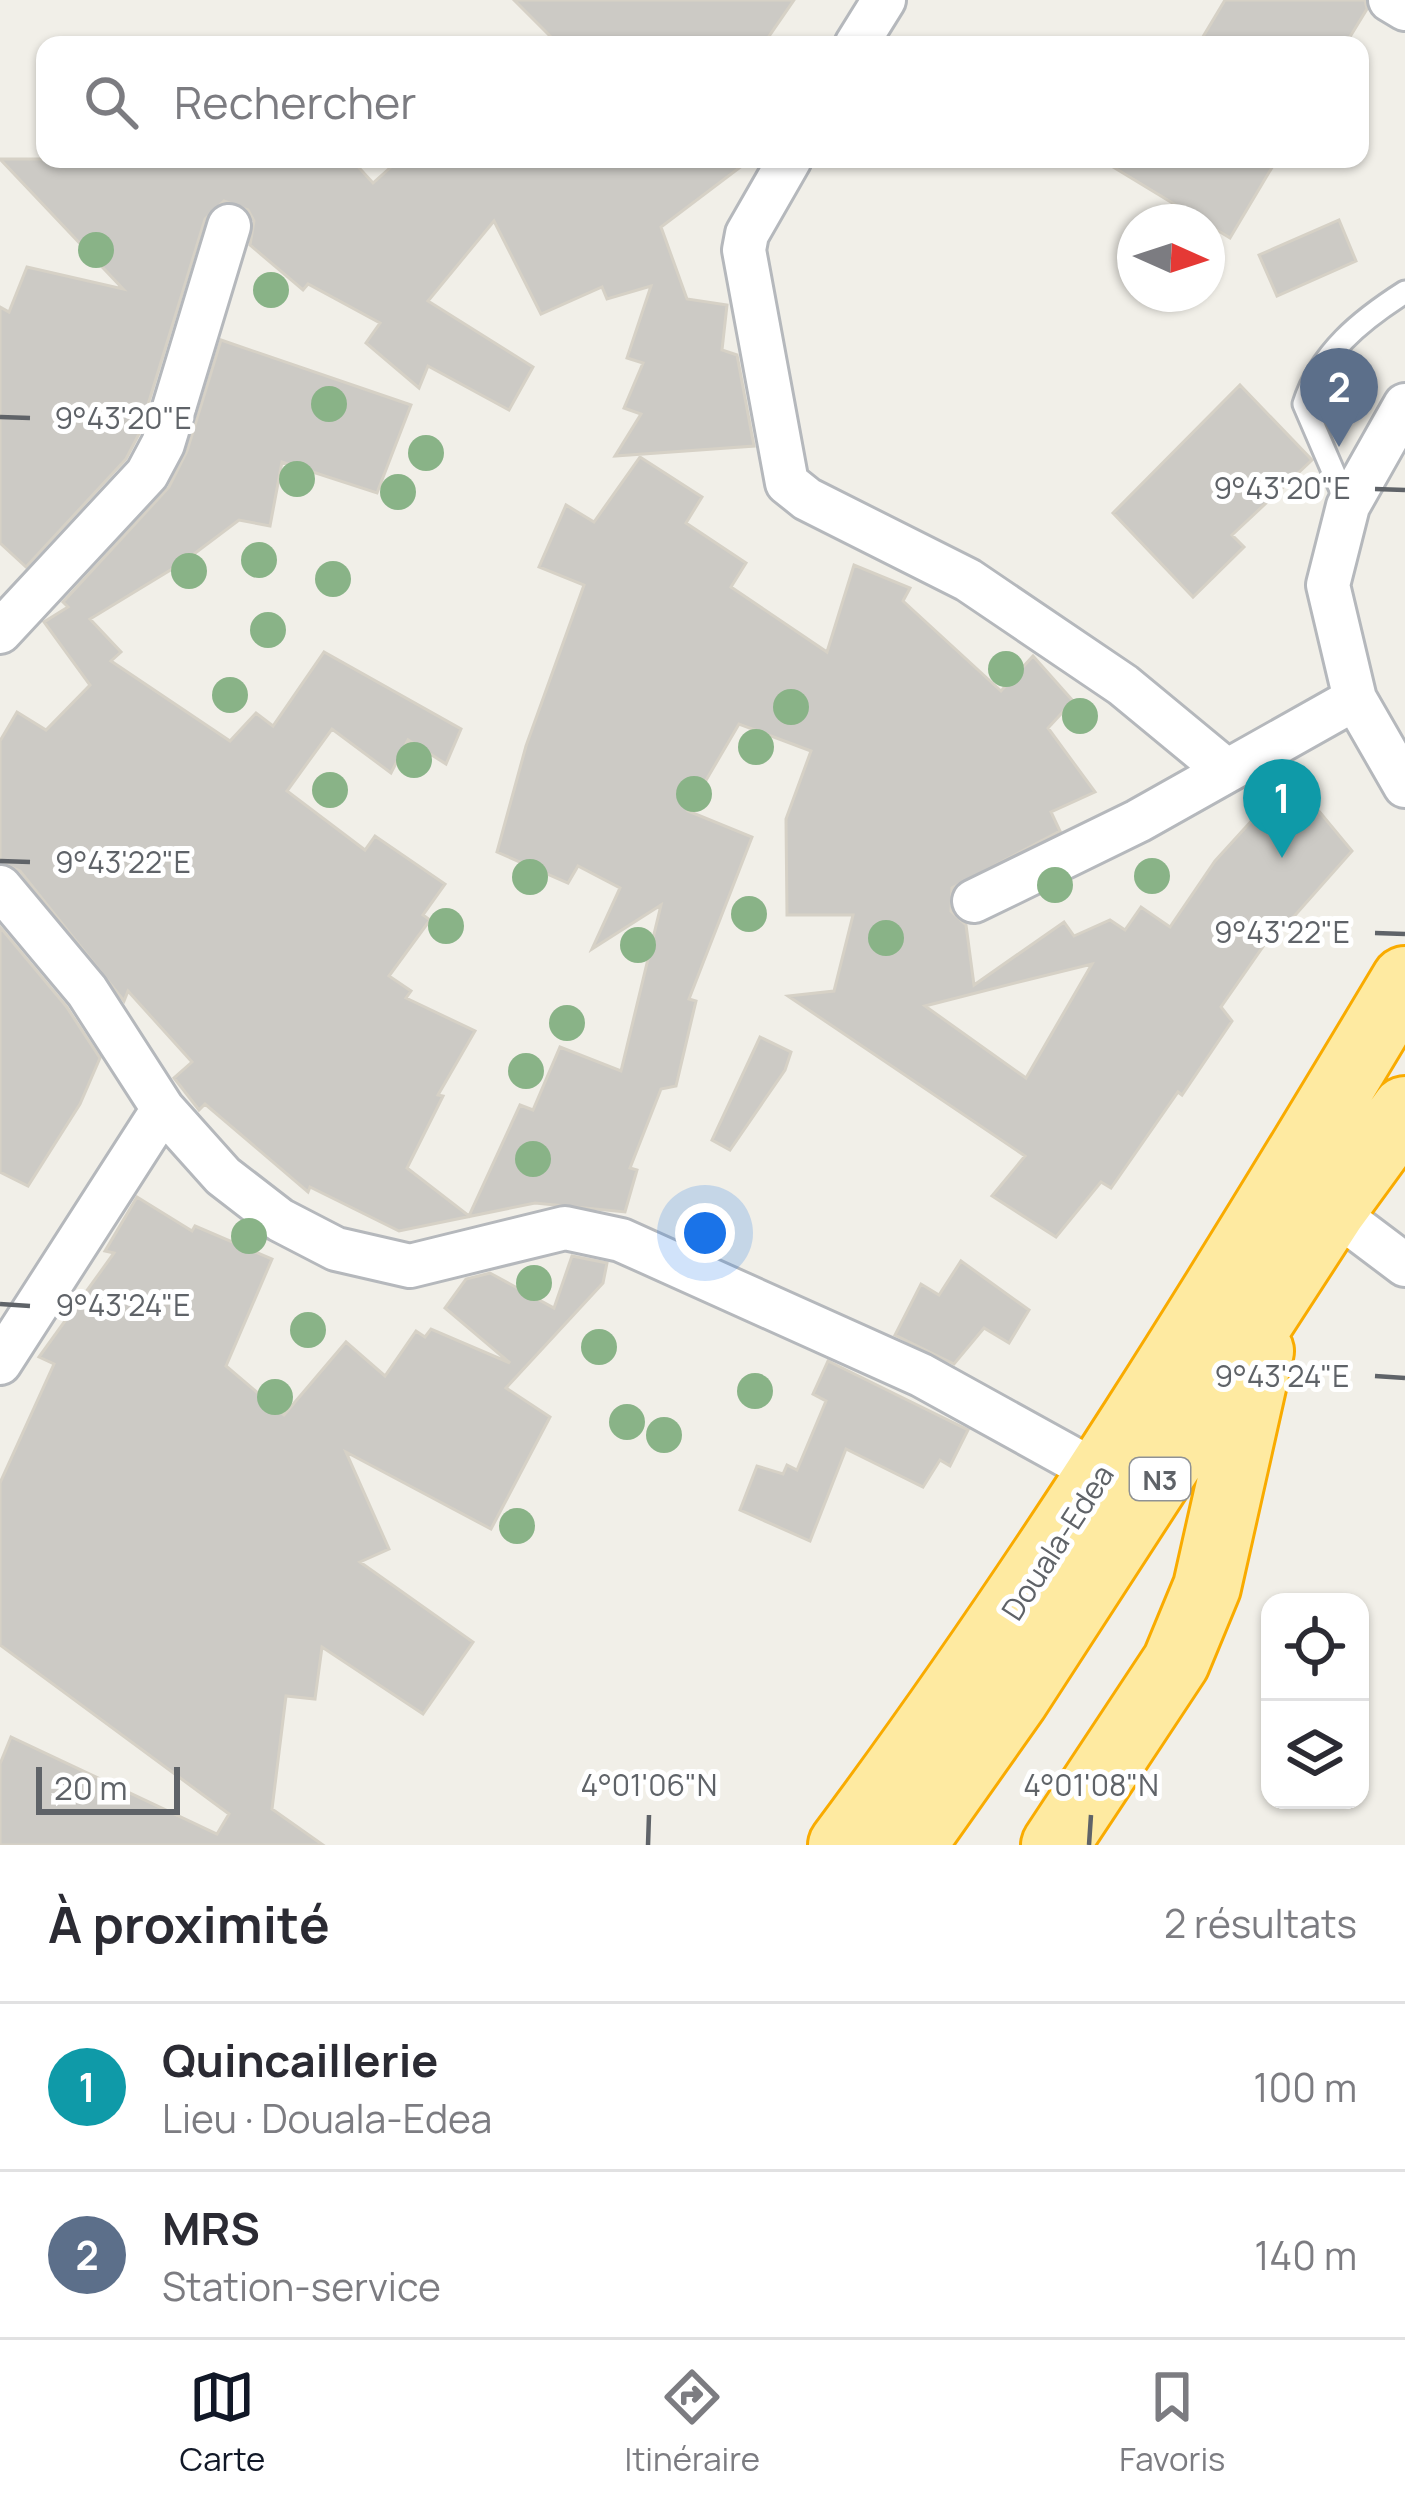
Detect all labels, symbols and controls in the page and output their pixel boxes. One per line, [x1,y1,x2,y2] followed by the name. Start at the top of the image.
[36,36,1369,168] search box
[78,69,144,135] icon: search
[174,71,417,133] text: Rechercher
[1117,204,1225,312] north arrow
[1300,348,1378,447] pin: 2
[54,397,192,438] text: 9°43'20"E
[1213,467,1351,508] text: 9°43'20"E
[1243,759,1321,858] pin: 1
[55,841,191,882] text: 9°43'22"E
[1214,911,1350,952] text: 9°43'22"E
[675,1203,735,1263] your location
[56,1284,190,1325] text: 9°43'24"E
[1215,1355,1349,1396] text: 9°43'24"E
[991,1456,1123,1628] street label: Douala-Edea
[1130,1458,1190,1500] road number: N3
[1261,1593,1369,1809] map controls
[1261,1593,1369,1701] button: locate
[1261,1701,1369,1809] button: layers
[36,1761,180,1814] scale bar
[581,1764,717,1805] text: 4°01'06"N
[1023,1764,1159,1805] text: 4°01'08"N
[54,1765,128,1810] text: 20 m
[48,1889,330,1958] text: À proximité
[1164,1896,1357,1950] text: 2 résultats
[162,2029,438,2091] text: Quincaillerie
[78,2060,96,2114] text: 1
[1253,2060,1357,2114] text: 100 m
[162,2091,492,2145] text: Lieu · Douala-Edea
[162,2197,260,2259] text: MRS
[75,2228,99,2282] text: 2
[1254,2228,1357,2282] text: 140 m
[162,2259,441,2313] text: Station-service
[180,2364,265,2481] tab: Carte
[624,2364,760,2481] tab: Itinéraire
[1119,2364,1225,2481] tab: Favoris

